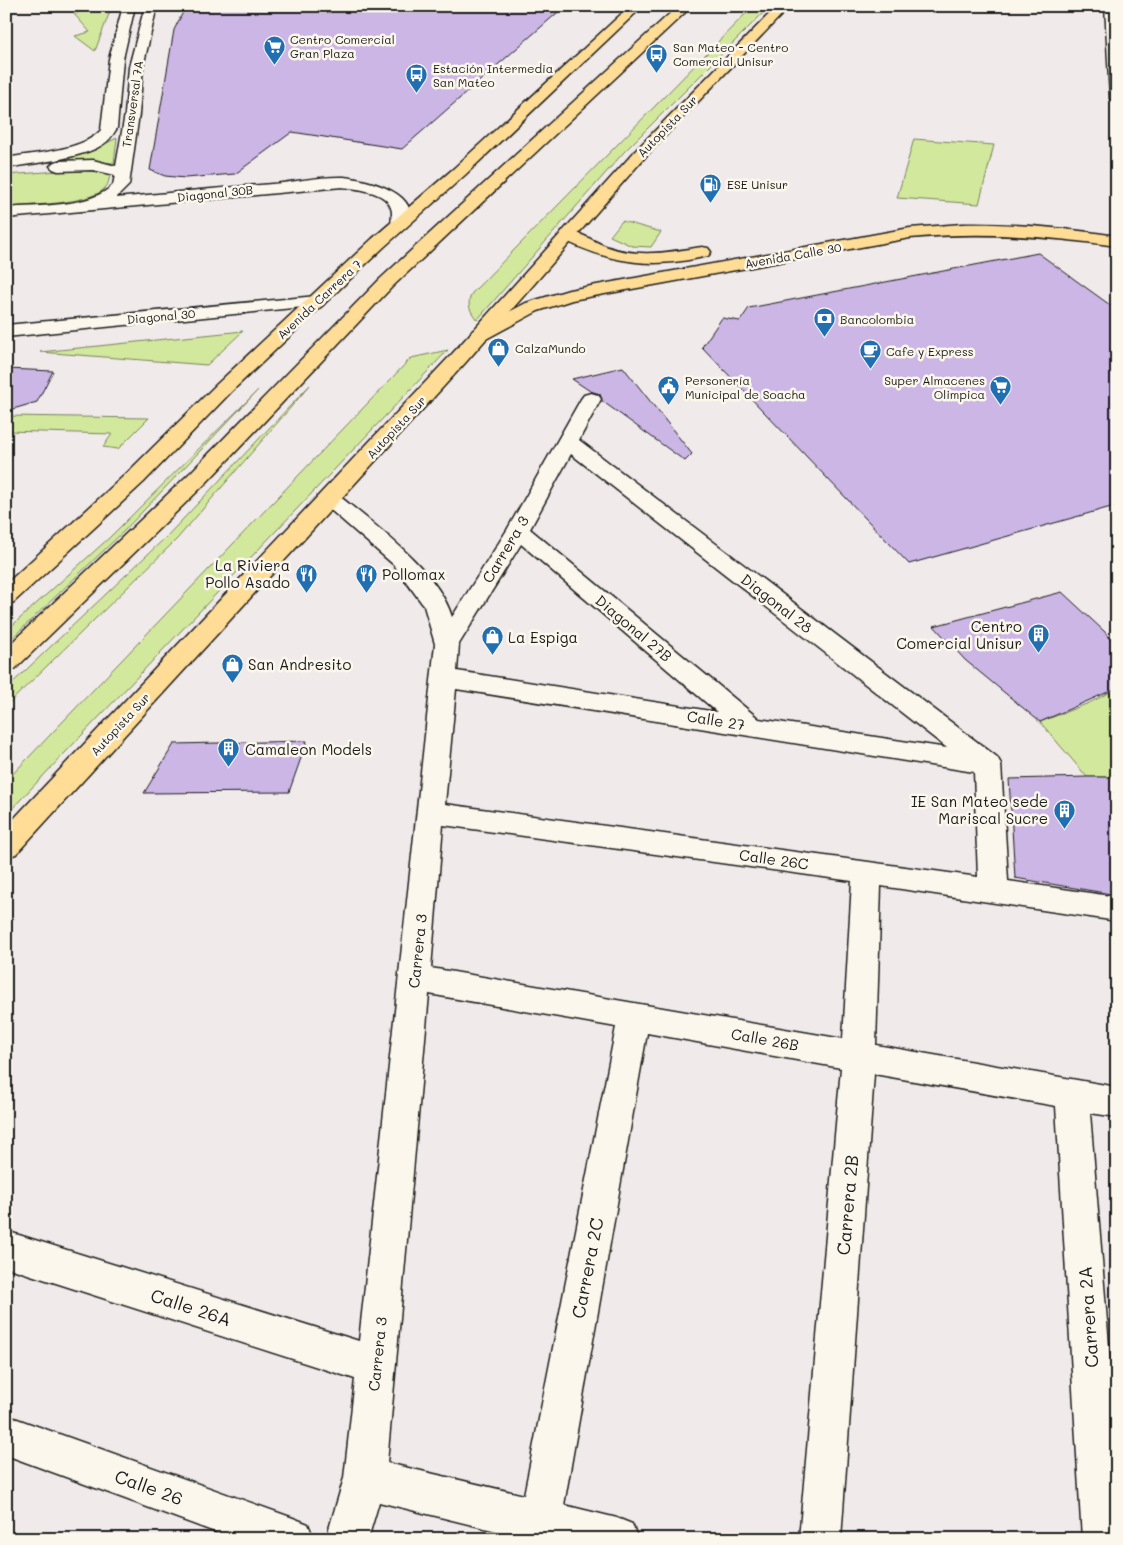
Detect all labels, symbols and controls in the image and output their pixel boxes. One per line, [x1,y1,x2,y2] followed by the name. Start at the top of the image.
[290,31,395,61] place label: Centro Comercial Gran Plaza
[262,34,286,65] supermarket icon: Centro Comercial Gran Plaza
[673,39,788,69] place label: San Mateo - Centro Comercial Unisur
[645,42,669,73] bus stop icon: San Mateo - Centro Comercial Unisur
[118,60,146,148] street label: Transversal 7A
[433,60,553,90] place label: Estación Intermedia San Mateo
[405,63,429,94] bus stop icon: Estación Intermedia San Mateo
[633,92,701,160] street label: Autopista Sur
[699,172,723,203] fuel station icon: ESE Unisur
[727,176,788,192] place label: ESE Unisur
[176,181,254,205] street label: Diagonal 30B
[743,239,843,271] street label: Avenida Calle 30
[273,256,365,342] street label: Avenida Carrera 7
[126,305,197,327] street label: Diagonal 30
[812,307,836,338] bank icon: Bancolombia
[840,311,914,327] place label: Bancolombia
[487,336,511,367] shop icon: CalzaMundo
[858,339,882,370] cafe icon: Cafe y Express
[515,340,586,356] place label: CalzaMundo
[886,343,974,359] place label: Cafe y Express
[685,372,805,402] place label: Personería Municipal de Soacha
[884,372,985,402] place label: Super Almacenes Olimpica
[657,375,681,406] public building icon: Personería Municipal de Soacha
[989,375,1013,406] supermarket icon: Super Almacenes Olimpica
[363,392,429,462] street label: Autopista Sur
[477,512,533,586] street label: Carrera 3
[205,555,290,592] place label: La Riviera Pollo Asado
[294,562,318,593] restaurant icon: La Riviera Pollo Asado
[354,562,378,593] restaurant icon: Pollomax
[382,564,446,584] place label: Pollomax
[737,569,817,637] street label: Diagonal 28
[592,590,676,666] street label: Diagonal 27B
[896,616,1022,653] place label: Centro Comercial Unisur
[1026,623,1050,654] building icon: Centro Comercial Unisur
[480,625,504,656] shop icon: La Espiga
[508,627,578,647] place label: La Espiga
[220,652,244,683] shop icon: San Andresito
[248,654,351,674] place label: San Andresito
[87,689,153,759] street label: Autopista Sur
[686,706,746,734] street label: Calle 27
[217,737,241,768] building icon: Camaleon Models
[245,739,372,759] place label: Camaleon Models
[911,791,1048,828] place label: IE San Mateo sede Mariscal Sucre
[1052,798,1076,829] building icon: IE San Mateo sede Mariscal Sucre
[738,844,810,874] street label: Calle 26C
[403,913,431,989] street label: Carrera 3
[730,1023,800,1055] street label: Calle 26B
[831,1154,863,1256] street label: Carrera 2B
[565,1215,609,1320] street label: Carrera 2C
[1072,1265,1104,1369] street label: Carrera 2A
[148,1283,234,1331] street label: Calle 26A
[363,1316,391,1392] street label: Carrera 3
[112,1464,186,1510] street label: Calle 26

